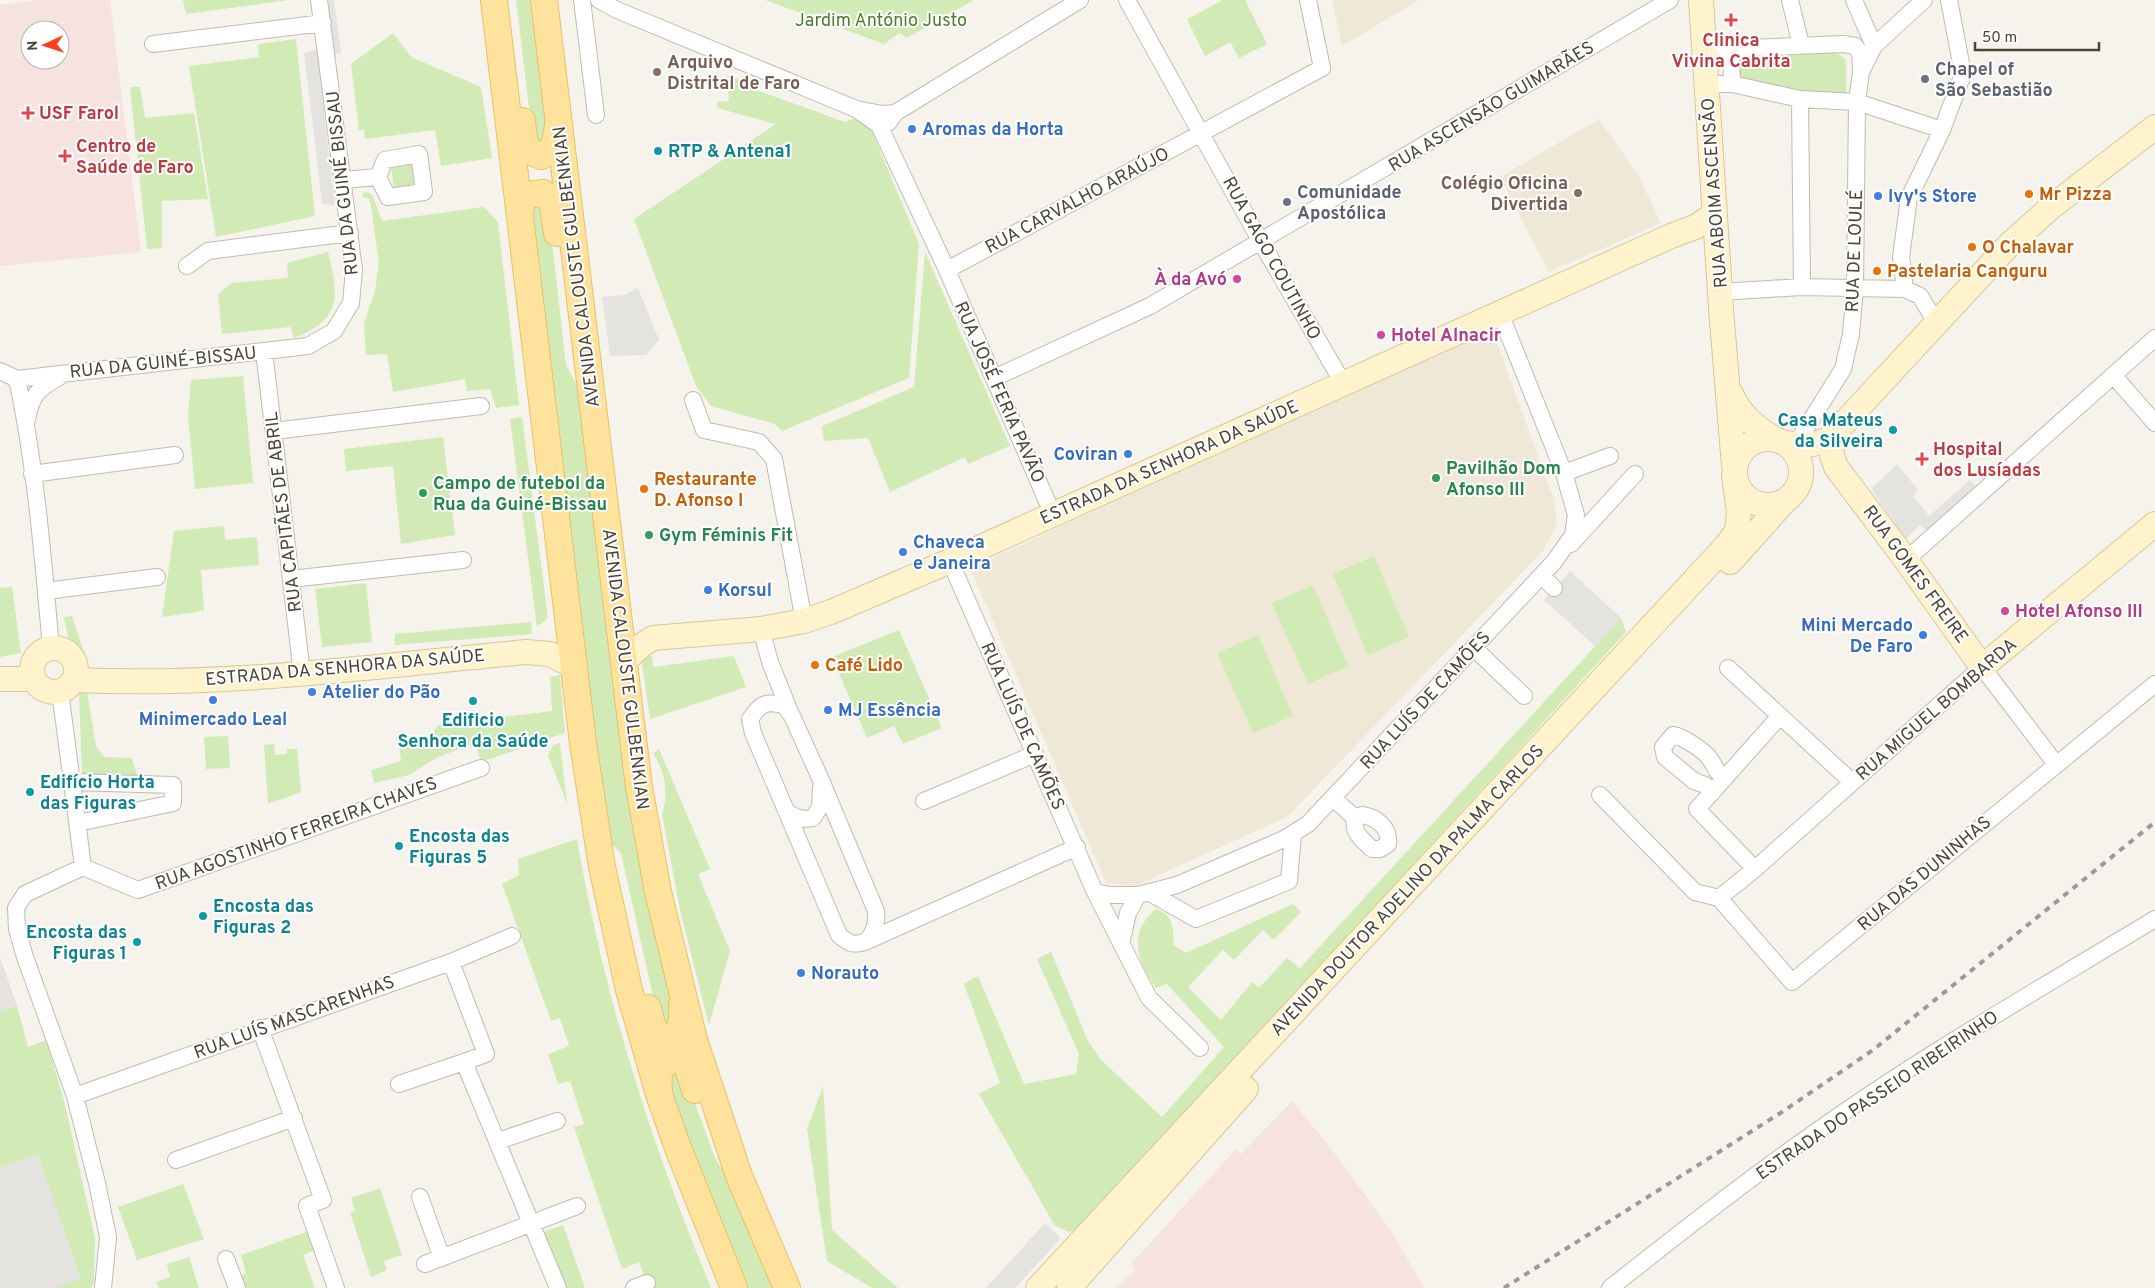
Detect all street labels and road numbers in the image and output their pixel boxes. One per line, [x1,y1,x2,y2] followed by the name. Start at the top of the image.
[1384,35,1599,178] street label: RUA ASCENSÃO GUIMARÃES
[320,89,365,277] street label: RUA DA GUINÉ BISSAU
[1695,97,1734,289] street label: RUA ABOIM ASCENSÃO
[549,125,606,409] street label: AVENIDA CALOUSTE GULBENKIAN
[981,141,1174,260] street label: RUA CARVALHO ARAÚJO
[1216,173,1325,344] street label: RUA GAGO COUTINHO
[1840,189,1869,313] street label: RUA DE LOULÉ
[948,297,1051,487] street label: RUA JOSÉ FERIA PAVÃO
[68,340,258,385] street label: RUA DA GUINÉ-BISSAU
[1036,394,1302,531] street label: ESTRADA DA SENHORA DA SAÚDE
[259,410,308,614] street label: RUA CAPITÃES DE ABRIL
[1857,501,1973,648] street label: RUA GOMES FREIRE
[596,527,653,811] street label: AVENIDA CALOUSTE GULBENKIAN
[1355,626,1496,775] street label: RUA LUÍS DE CAMÕES
[1852,634,2022,786] street label: RUA MIGUEL BOMBARDA
[974,639,1071,814] street label: RUA LUÍS DE CAMÕES
[204,643,486,692] street label: ESTRADA DA SENHORA DA SAÚDE
[1266,740,1550,1042] street label: AVENIDA DOUTOR ADELINO DA PALMA CARLOS
[152,773,441,896] street label: RUA AGOSTINHO FERREIRA CHAVES
[1853,812,1997,937] street label: RUA DAS DUNINHAS
[190,970,398,1065] street label: RUA LUÍS MASCARENHAS
[1752,1006,2003,1186] street label: ESTRADA DO PASSEIO RIBEIRINHO

